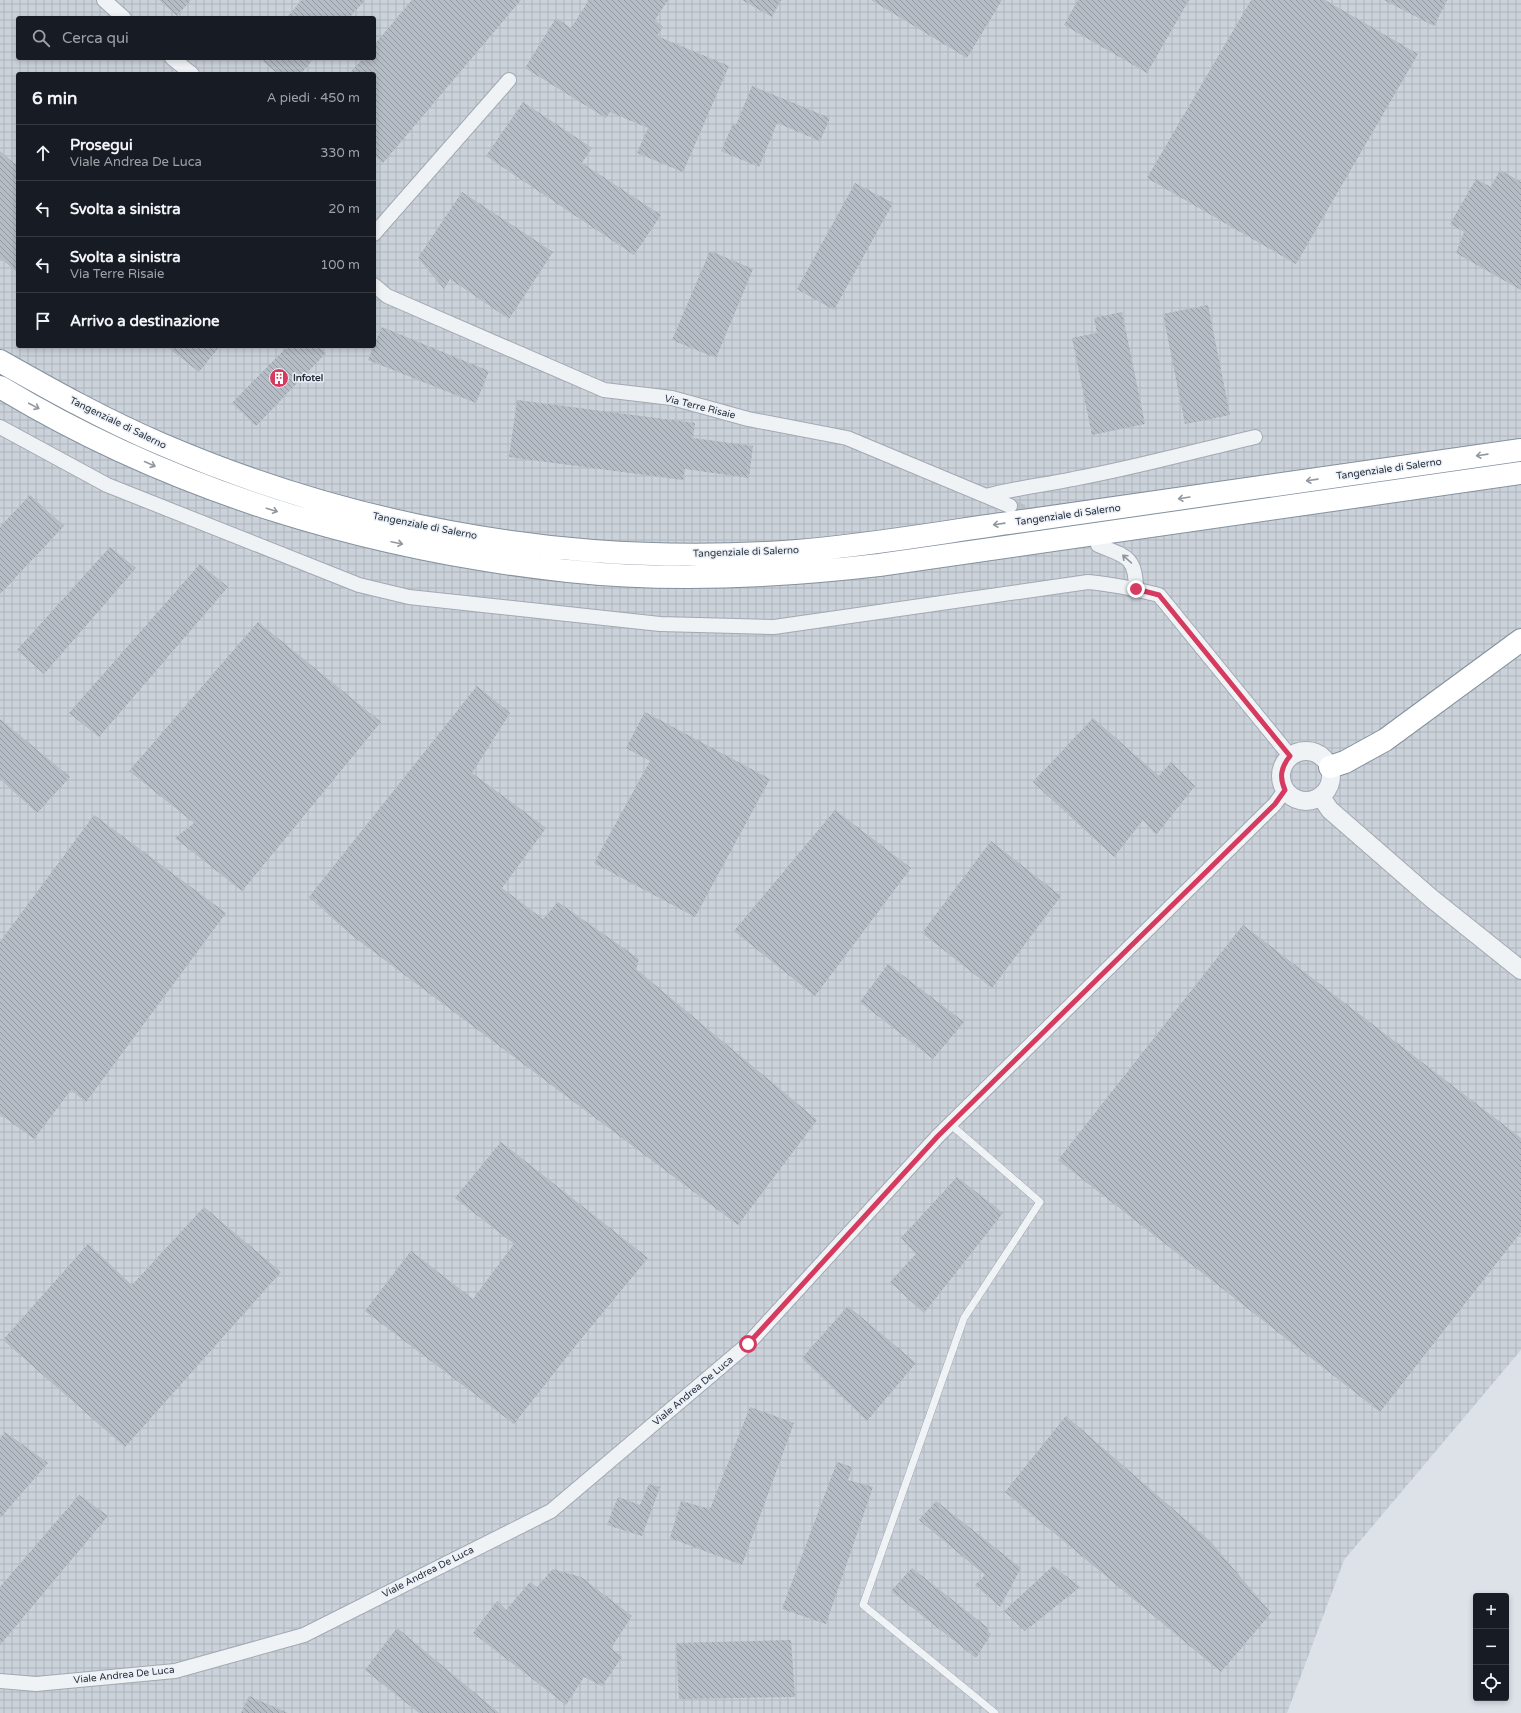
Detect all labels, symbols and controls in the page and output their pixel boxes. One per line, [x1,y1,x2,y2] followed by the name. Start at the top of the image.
[16,16,376,60] search box
[30,27,52,49] icon: search
[62,29,129,47] text: Cerca qui
[32,88,77,109] text: 6 min
[267,90,360,106] text: A piedi · 450 m
[70,136,133,154] text: Prosegui
[32,142,54,164] icon: ahead
[320,145,360,161] text: 330 m
[70,154,202,170] text: Viale Andrea De Luca
[32,198,54,220] icon: left
[70,200,181,218] text: Svolta a sinistra
[328,201,360,217] text: 20 m
[70,248,181,266] text: Svolta a sinistra
[32,254,54,276] icon: left
[320,257,360,273] text: 100 m
[70,266,164,282] text: Via Terre Risaie
[32,310,54,332] icon: arrive
[70,312,220,330] text: Arrivo a destinazione
[268,367,290,389] building icon: Infotel
[293,372,323,384] place label: Infotel
[663,392,737,422] street label: Via Terre Risaie
[68,394,168,452] street label: Tangenziale di Salerno
[28,403,40,411] one-way arrow
[1476,451,1489,459] one-way arrow
[1336,456,1442,482] street label: Tangenziale di Salerno
[144,461,156,468] one-way arrow
[1306,476,1319,484] one-way arrow
[1177,494,1190,502] one-way arrow
[1015,502,1121,528] street label: Tangenziale di Salerno
[265,507,278,514] one-way arrow
[372,510,478,542] street label: Tangenziale di Salerno
[993,520,1006,528] one-way arrow
[391,540,404,548] one-way arrow
[693,544,799,560] street label: Tangenziale di Salerno
[1122,555,1132,564] one-way arrow
[1127,580,1145,598] route end
[739,1335,757,1353] route start
[650,1354,736,1428] street label: Viale Andrea De Luca
[380,1544,476,1600] street label: Viale Andrea De Luca
[1473,1593,1509,1701] map controls
[1473,1593,1509,1629] button: +
[1473,1629,1509,1665] button: −
[73,1664,175,1686] street label: Viale Andrea De Luca
[1473,1665,1509,1701] button: locate

